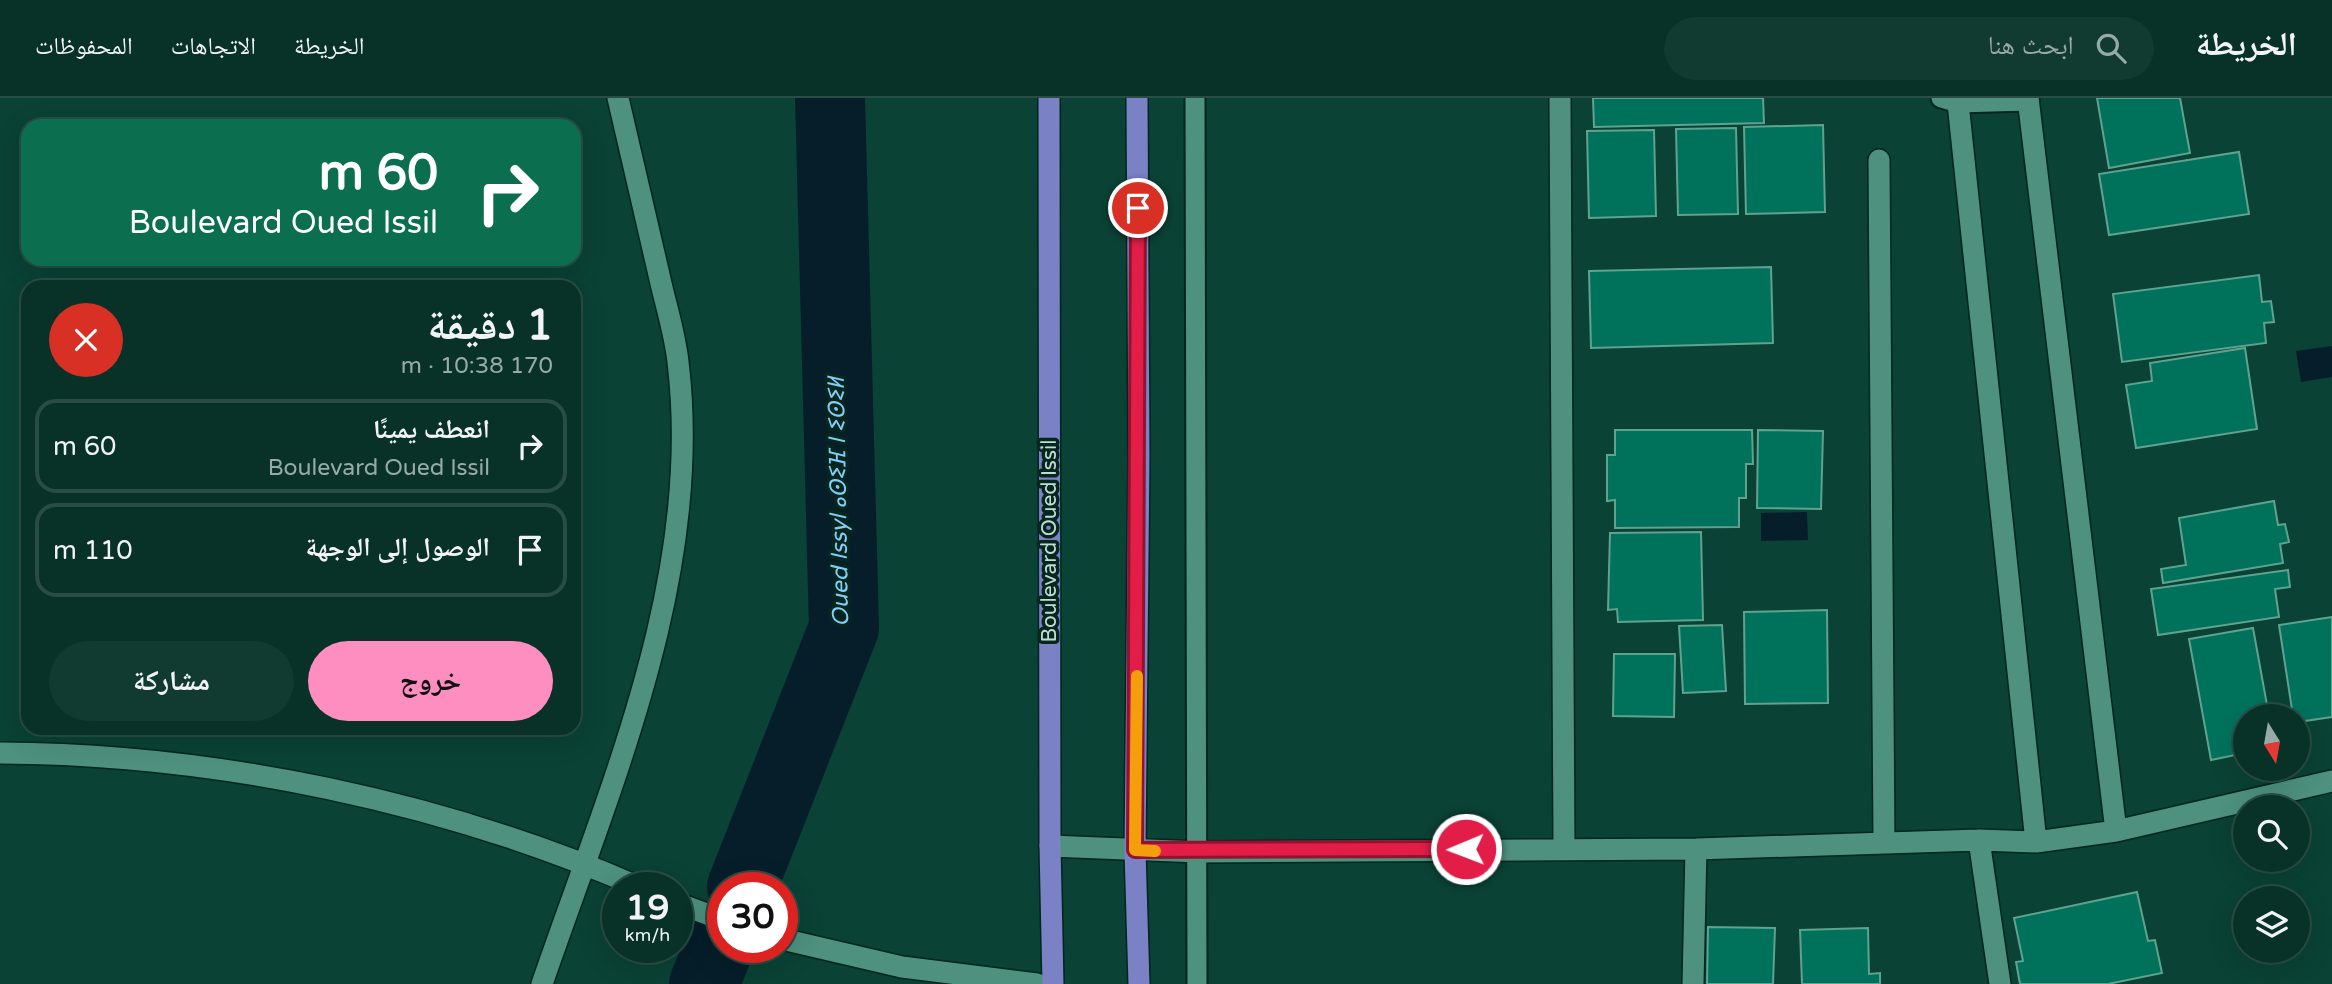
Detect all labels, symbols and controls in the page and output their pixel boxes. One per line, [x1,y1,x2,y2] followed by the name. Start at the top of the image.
[1664,17,2154,80] search box
[2196,25,2297,64] text: الخريطة
[2092,29,2130,67] icon: search
[1988,30,2074,61] text: ابحث هنا
[35,32,133,61] text: المحفوظات
[171,32,256,61] text: الاتجاهات
[294,32,365,61] text: الخريطة
[319,144,438,203] text: 60 m
[462,147,553,238] icon: right
[1108,178,1168,238] pin
[1119,189,1157,227] icon: arrive
[129,204,438,242] text: Boulevard Oued Issil
[427,300,553,351] text: 1 دقيقة
[49,303,123,377] button: close
[401,352,553,380] text: 170 m · 10:38
[823,375,855,627] water label: Oued Issyl ⴰⵙⵉⴼ ⵏ ⵉⵙⵉⵍ
[373,414,490,445] text: انعطف يمينًا
[511,427,549,465] icon: right
[53,431,116,462] text: 60 m
[1037,440,1062,642] street label: Boulevard Oued Issil
[268,454,490,482] text: Boulevard Oued Issil
[511,531,549,569] icon: arrive
[306,532,490,563] text: الوصول إلى الوجهة
[53,535,133,566] text: 110 m
[49,641,294,721] button: مشاركة
[308,641,553,721] button: خروج
[2233,704,2310,780] north arrow
[2233,704,2310,963] map controls
[2233,795,2310,872] button: search
[1429,812,1503,886] position arrow
[707,872,798,963] speed limit sign: 30
[2233,886,2310,963] button: layers
[626,887,669,929] text: 19
[625,924,670,946] text: km/h

